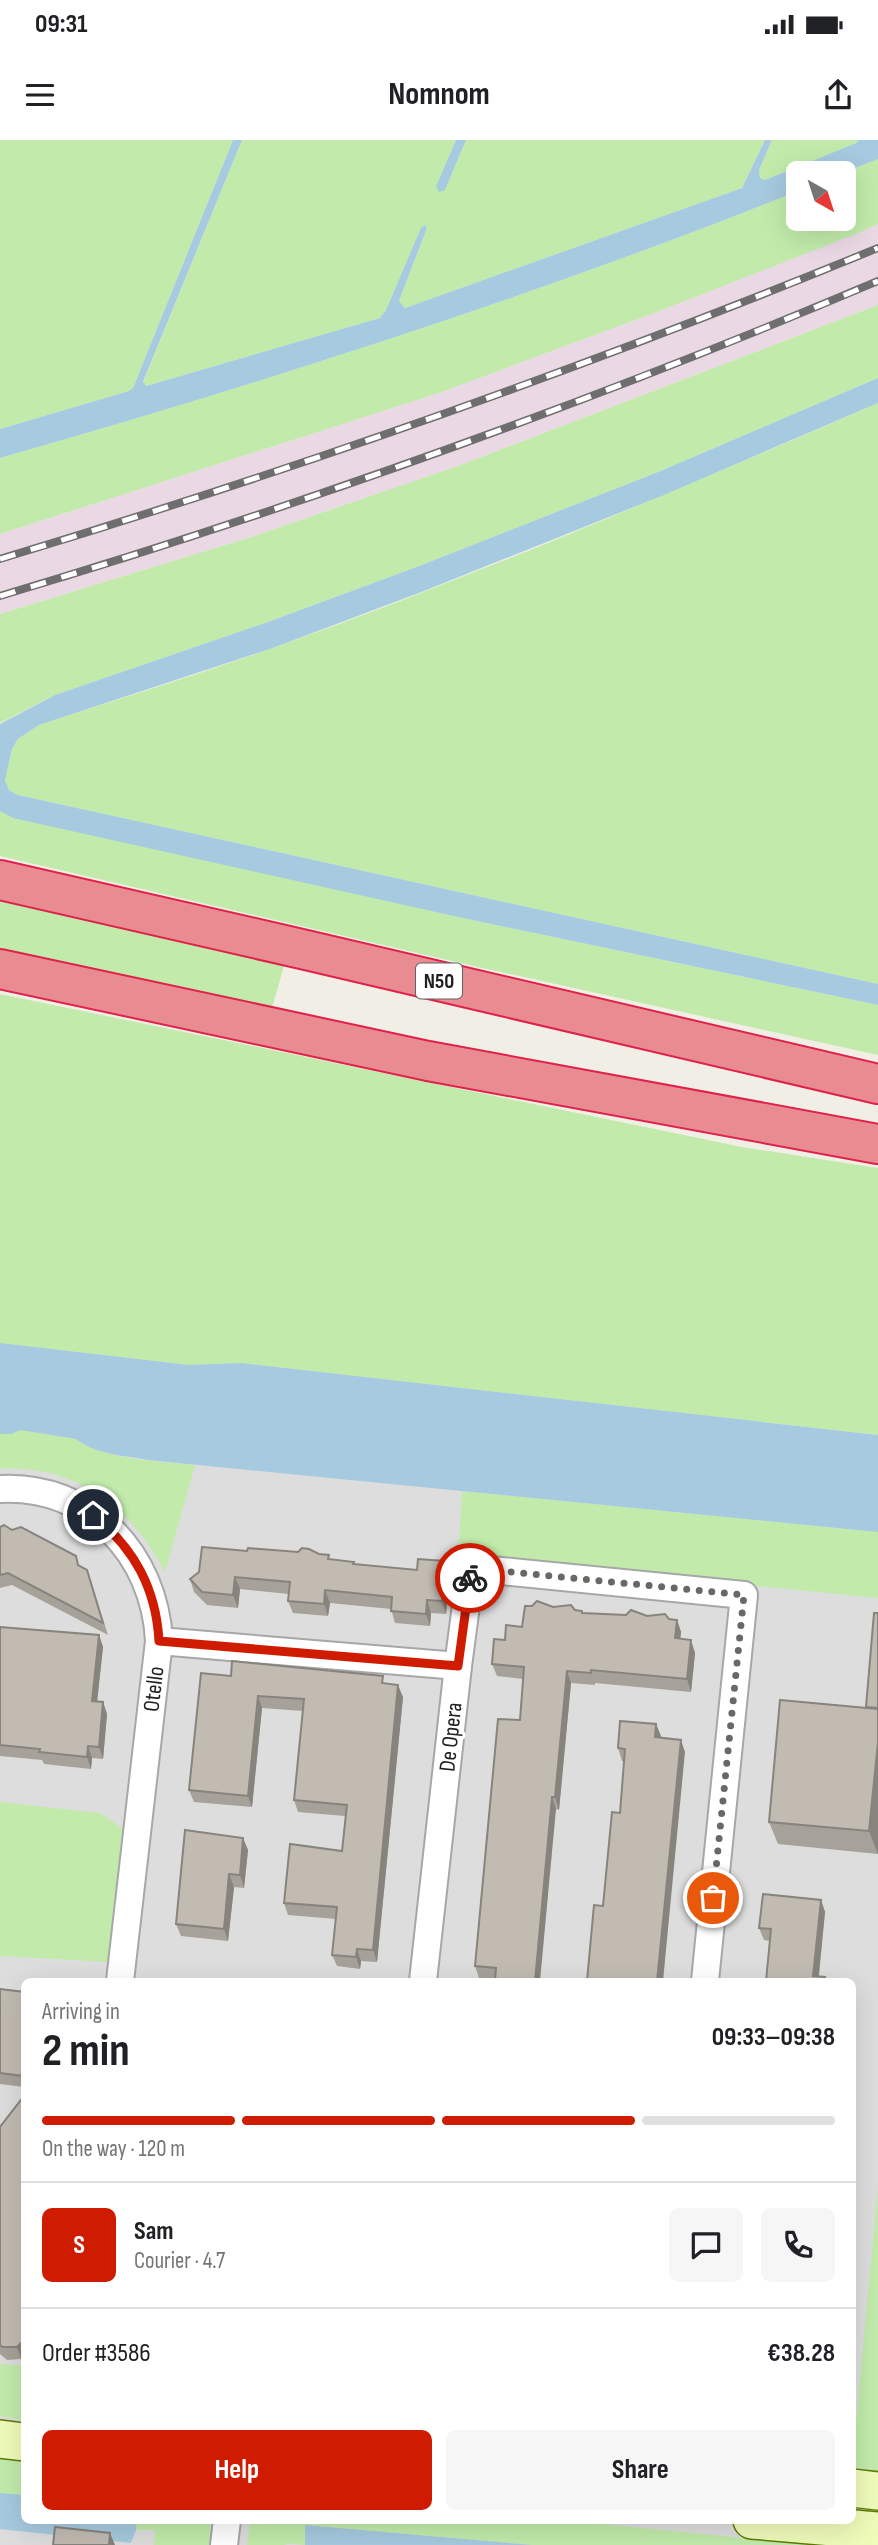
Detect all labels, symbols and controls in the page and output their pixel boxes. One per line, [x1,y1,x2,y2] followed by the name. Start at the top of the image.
[35,9,87,40] text: 09:31
[388,75,490,114] text: Nomnom
[21,76,59,114] icon: menu
[819,76,857,114] icon: share
[786,161,856,231] north arrow
[786,161,856,231] map controls
[416,964,462,998] road number: N50
[63,1485,123,1545] pin
[74,1496,112,1534] icon: home
[435,1543,505,1613] courier
[451,1559,489,1597] icon: bike
[137,1665,171,1713] street label: Otello
[433,1701,469,1773] street label: De Opera
[683,1868,743,1928] pin
[694,1879,732,1917] icon: bag
[42,1998,120,2026] text: Arriving in
[712,2022,835,2053] text: 09:33–09:38
[42,2024,130,2079] text: 2 min
[42,2135,185,2163] text: On the way · 120 m
[669,2208,743,2282] button: chat
[761,2208,835,2282] button: phone
[134,2216,174,2247] text: Sam
[73,2230,85,2261] text: S
[134,2247,225,2275] text: Courier · 4.7
[42,2338,151,2369] text: Order #3586
[767,2338,835,2369] text: €38.28
[42,2430,432,2510] button: Help
[446,2430,835,2510] button: Share

